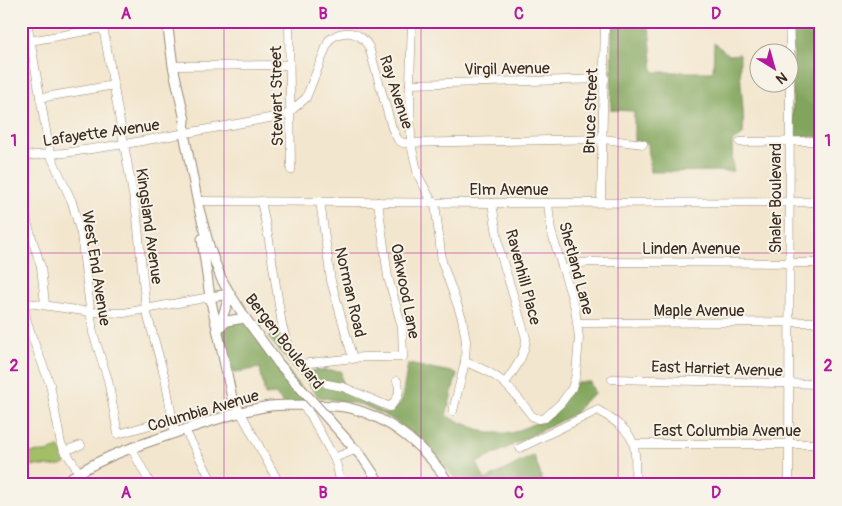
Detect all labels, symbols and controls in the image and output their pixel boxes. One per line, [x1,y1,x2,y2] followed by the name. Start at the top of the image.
[121,4,132,24] text: A
[318,4,328,24] text: B
[514,4,524,24] text: C
[711,4,721,24] text: D
[750,42,800,92] north arrow
[266,45,288,147] street label: Stewart Street
[375,53,417,132] street label: Ray Avenue
[464,58,550,80] street label: Virgil Avenue
[580,67,603,154] street label: Bruce Street
[773,68,790,88] text: N
[41,115,161,151] street label: Lafayette Avenue
[11,131,17,151] text: 1
[825,131,831,151] text: 1
[766,143,786,253] street label: Shaler Boulevard
[131,167,167,286] street label: Kingsland Avenue
[470,180,549,200] street label: Elm Avenue
[77,209,115,327] street label: West End Avenue
[554,220,598,317] street label: Shetland Lane
[501,227,545,327] street label: Ravenhill Place
[642,239,740,259] street label: Linden Avenue
[386,242,424,341] street label: Oakwood Lane
[330,245,370,339] street label: Norman Road
[241,290,328,394] street label: Bergen Boulevard
[654,301,745,321] street label: Maple Avenue
[10,356,19,376] text: 2
[824,356,833,376] text: 2
[651,357,783,381] street label: East Harriet Avenue
[145,385,261,436] street label: Columbia Avenue
[653,421,801,441] street label: East Columbia Avenue
[121,483,132,503] text: A
[318,483,328,503] text: B
[514,483,524,503] text: C
[711,483,721,503] text: D

